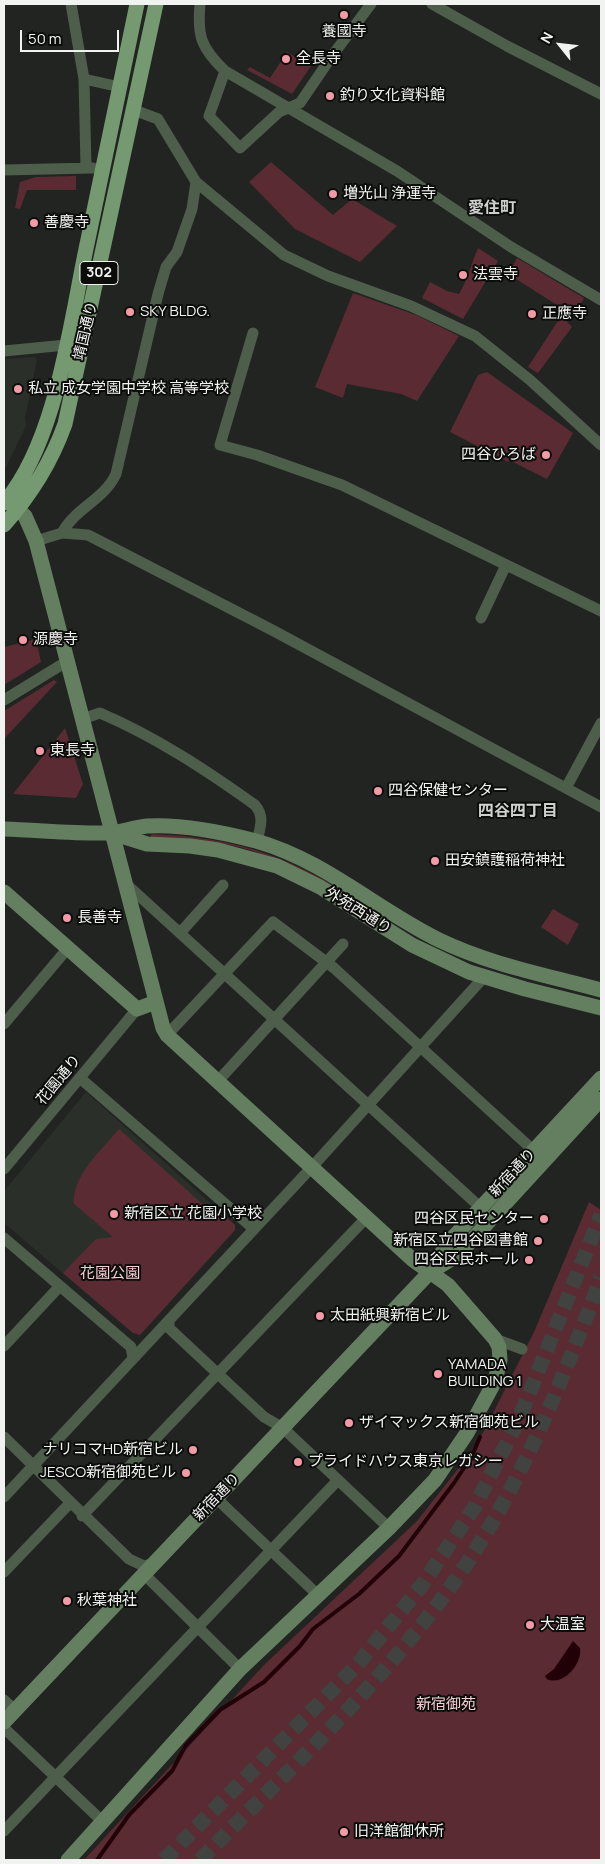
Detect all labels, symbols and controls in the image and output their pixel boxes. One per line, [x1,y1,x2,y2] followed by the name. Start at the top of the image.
[338,9,350,21] marker: 養國寺
[22,20,121,52] scale bar
[535,20,585,70] north arrow
[322,23,366,41] place label: 養國寺
[28,28,62,49] text: 50 m
[536,28,557,46] text: N
[296,50,341,68] place label: 全長寺
[280,53,292,65] marker: 全長寺
[340,87,445,105] place label: 釣り文化資料館
[324,90,336,102] marker: 釣り文化資料館
[343,185,436,203] place label: 増光山 浄運寺
[327,188,339,200] marker: 増光山 浄運寺
[468,199,516,219] district label: 愛住町
[44,214,89,232] place label: 善慶寺
[28,217,40,229] marker: 善慶寺
[80,262,118,284] road number: 302
[473,266,518,284] place label: 法雲寺
[457,269,469,281] marker: 法雲寺
[70,300,102,362] street label: 靖国通り
[140,303,210,321] place label: SKY BLDG.
[542,305,587,323] place label: 正應寺
[124,306,136,318] marker: SKY BLDG.
[526,308,538,320] marker: 正應寺
[28,380,229,398] place label: 私立 成女学園中学校 高等学校
[12,383,24,395] marker: 私立 成女学園中学校 高等学校
[461,446,536,464] place label: 四谷ひろば
[540,449,552,461] marker: 四谷ひろば
[33,631,78,649] place label: 源慶寺
[17,634,29,646] marker: 源慶寺
[50,742,95,760] place label: 東長寺
[34,745,46,757] marker: 東長寺
[388,782,508,800] place label: 四谷保健センター
[372,785,384,797] marker: 四谷保健センター
[478,802,558,822] district label: 四谷四丁目
[445,852,565,870] place label: 田安鎮護稲荷神社
[429,855,441,867] marker: 田安鎮護稲荷神社
[321,883,395,939] street label: 外苑西通り
[77,909,122,927] place label: 長善寺
[61,912,73,924] marker: 長善寺
[33,1051,85,1109] street label: 花園通り
[486,1145,540,1201] street label: 新宿通り
[124,1205,262,1223] place label: 新宿区立 花園小学校
[108,1208,120,1220] marker: 新宿区立 花園小学校
[414,1210,534,1228] place label: 四谷区民センター
[538,1213,550,1225] marker: 四谷区民センター
[393,1232,528,1250] place label: 新宿区立四谷図書館
[532,1235,544,1247] marker: 新宿区立四谷図書館
[414,1251,519,1269] place label: 四谷区民ホール
[523,1254,535,1266] marker: 四谷区民ホール
[80,1265,140,1283] park label: 花園公園
[330,1307,450,1325] place label: 太田紙興新宿ビル
[314,1310,326,1322] marker: 太田紙興新宿ビル
[448,1356,522,1391] place label: YAMADA BUILDING 1
[432,1368,444,1380] marker: YAMADA BUILDING 1
[359,1414,539,1432] place label: ザイマックス新宿御苑ビル
[343,1417,355,1429] marker: ザイマックス新宿御苑ビル
[43,1441,183,1459] place label: ナリコマHD新宿ビル
[187,1444,199,1456] marker: ナリコマHD新宿ビル
[308,1453,503,1471] place label: プライドハウス東京レガシー
[292,1456,304,1468] marker: プライドハウス東京レガシー
[40,1464,176,1482] place label: JESCO新宿御苑ビル
[180,1467,192,1479] marker: JESCO新宿御苑ビル
[190,1469,244,1525] street label: 新宿通り
[77,1592,137,1610] place label: 秋葉神社
[61,1595,73,1607] marker: 秋葉神社
[540,1616,585,1634] place label: 大温室
[524,1619,536,1631] marker: 大温室
[416,1696,476,1714] park label: 新宿御苑
[354,1823,444,1841] place label: 旧洋館御休所
[338,1826,350,1838] marker: 旧洋館御休所

